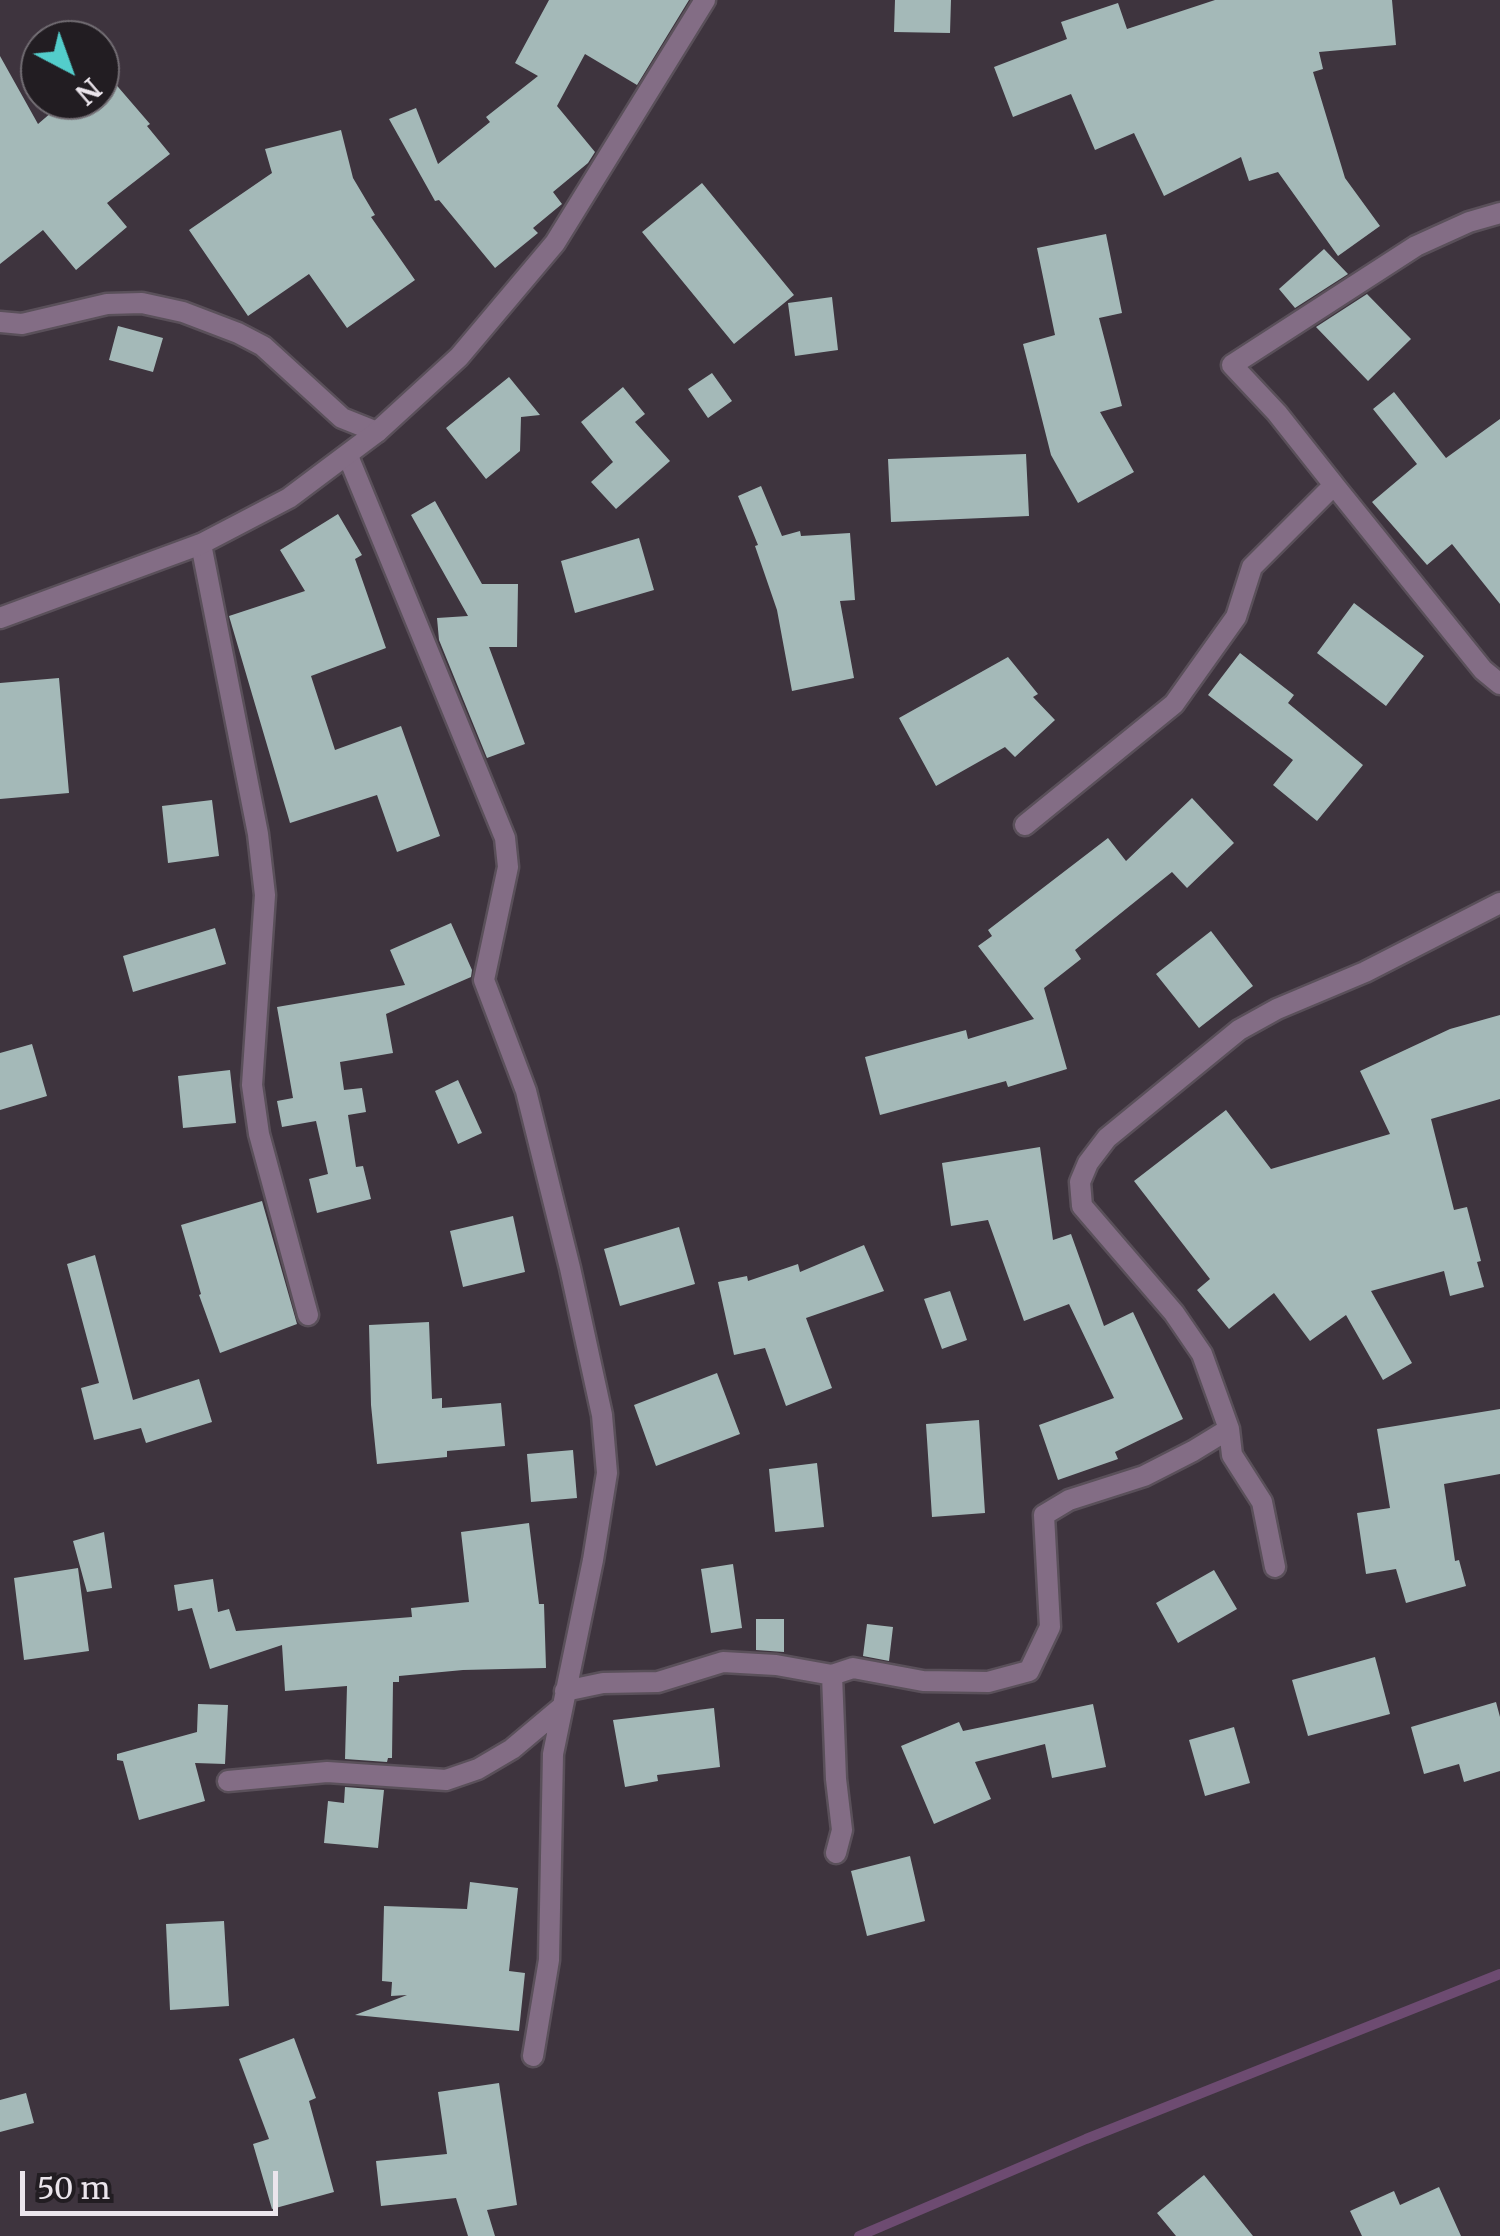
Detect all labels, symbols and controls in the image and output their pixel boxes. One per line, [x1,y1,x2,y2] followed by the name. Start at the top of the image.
[20,20,120,120] north arrow
[68,70,109,112] text: N
[25,2151,282,2213] scale bar
[37,2169,110,2207] text: 50 m

